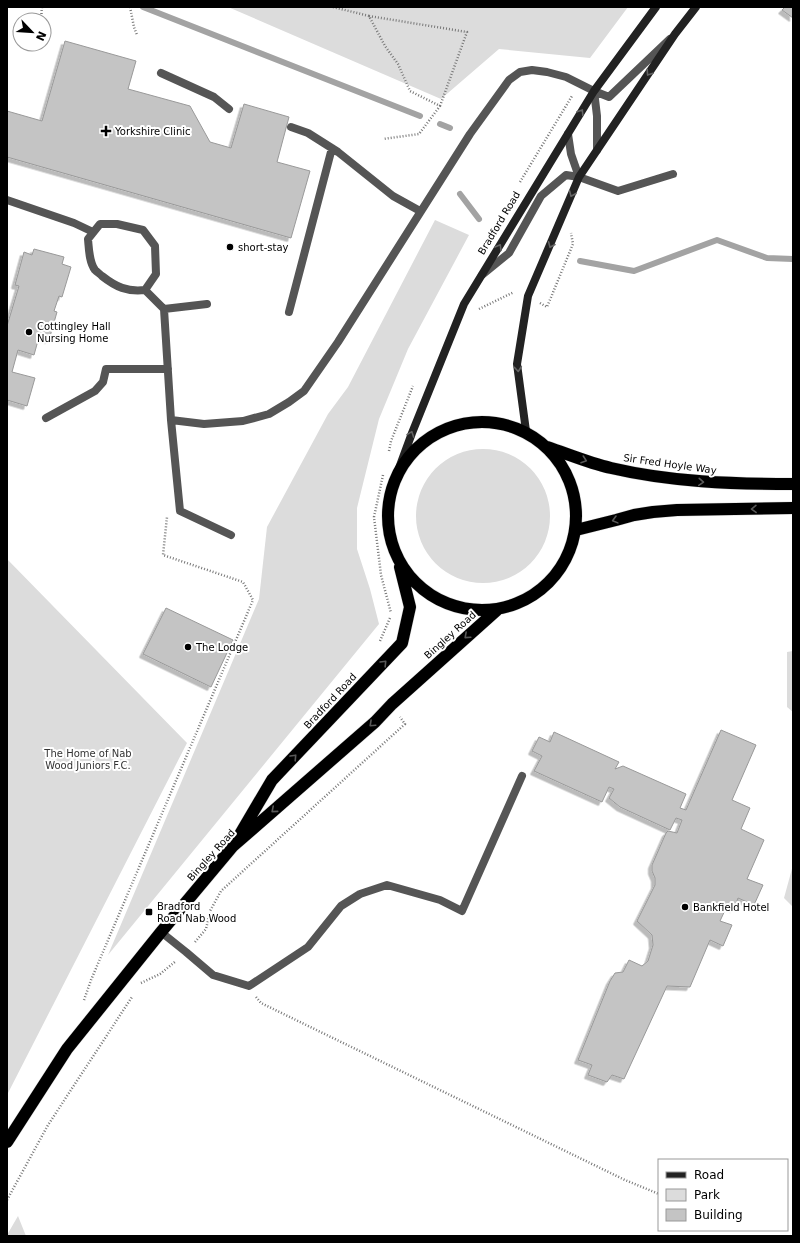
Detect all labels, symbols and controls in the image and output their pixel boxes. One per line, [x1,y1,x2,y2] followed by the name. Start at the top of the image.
[12,12,52,52] north arrow
[33,29,48,43] text: N
[646,69,654,76] one-way arrow
[577,109,584,116] one-way arrow
[100,125,112,137] marker: Yorkshire Clinic
[114,126,191,137] place label: Yorkshire Clinic
[476,189,522,257] street label: Bradford Road
[569,190,577,198] one-way arrow
[547,241,555,248] one-way arrow
[225,242,235,252] marker: short-stay
[238,242,289,253] place label: short-stay
[495,244,502,251] one-way arrow
[37,321,111,344] place label: Cottingley Hall Nursing Home
[24,327,34,337] marker: Cottingley Hall Nursing Home
[513,366,522,372] one-way arrow
[407,431,415,438] one-way arrow
[623,452,717,476] street label: Sir Fred Hoyle Way
[581,455,588,464] one-way arrow
[698,477,704,486] one-way arrow
[751,505,757,513] one-way arrow
[612,516,618,524] one-way arrow
[422,609,478,661] street label: Bingley Road
[465,631,472,638] one-way arrow
[183,642,193,652] marker: The Lodge
[195,642,248,653] place label: The Lodge
[379,660,387,668] one-way arrow
[302,671,358,731] street label: Bradford Road
[369,720,377,727] one-way arrow
[43,748,132,771] park label: The Home of Nab Wood Juniors F.C.
[289,754,297,762] one-way arrow
[272,805,279,812] one-way arrow
[185,827,237,883] street label: Bingley Road
[157,901,236,924] place label: Bradford Road Nab Wood
[680,902,690,912] marker: Bankfield Hotel
[693,902,769,913] place label: Bankfield Hotel
[144,907,154,917] marker: Bradford Road Nab Wood
[658,1159,788,1231] legend
[694,1168,724,1182] text: Road
[694,1188,720,1202] text: Park
[694,1208,743,1222] text: Building

